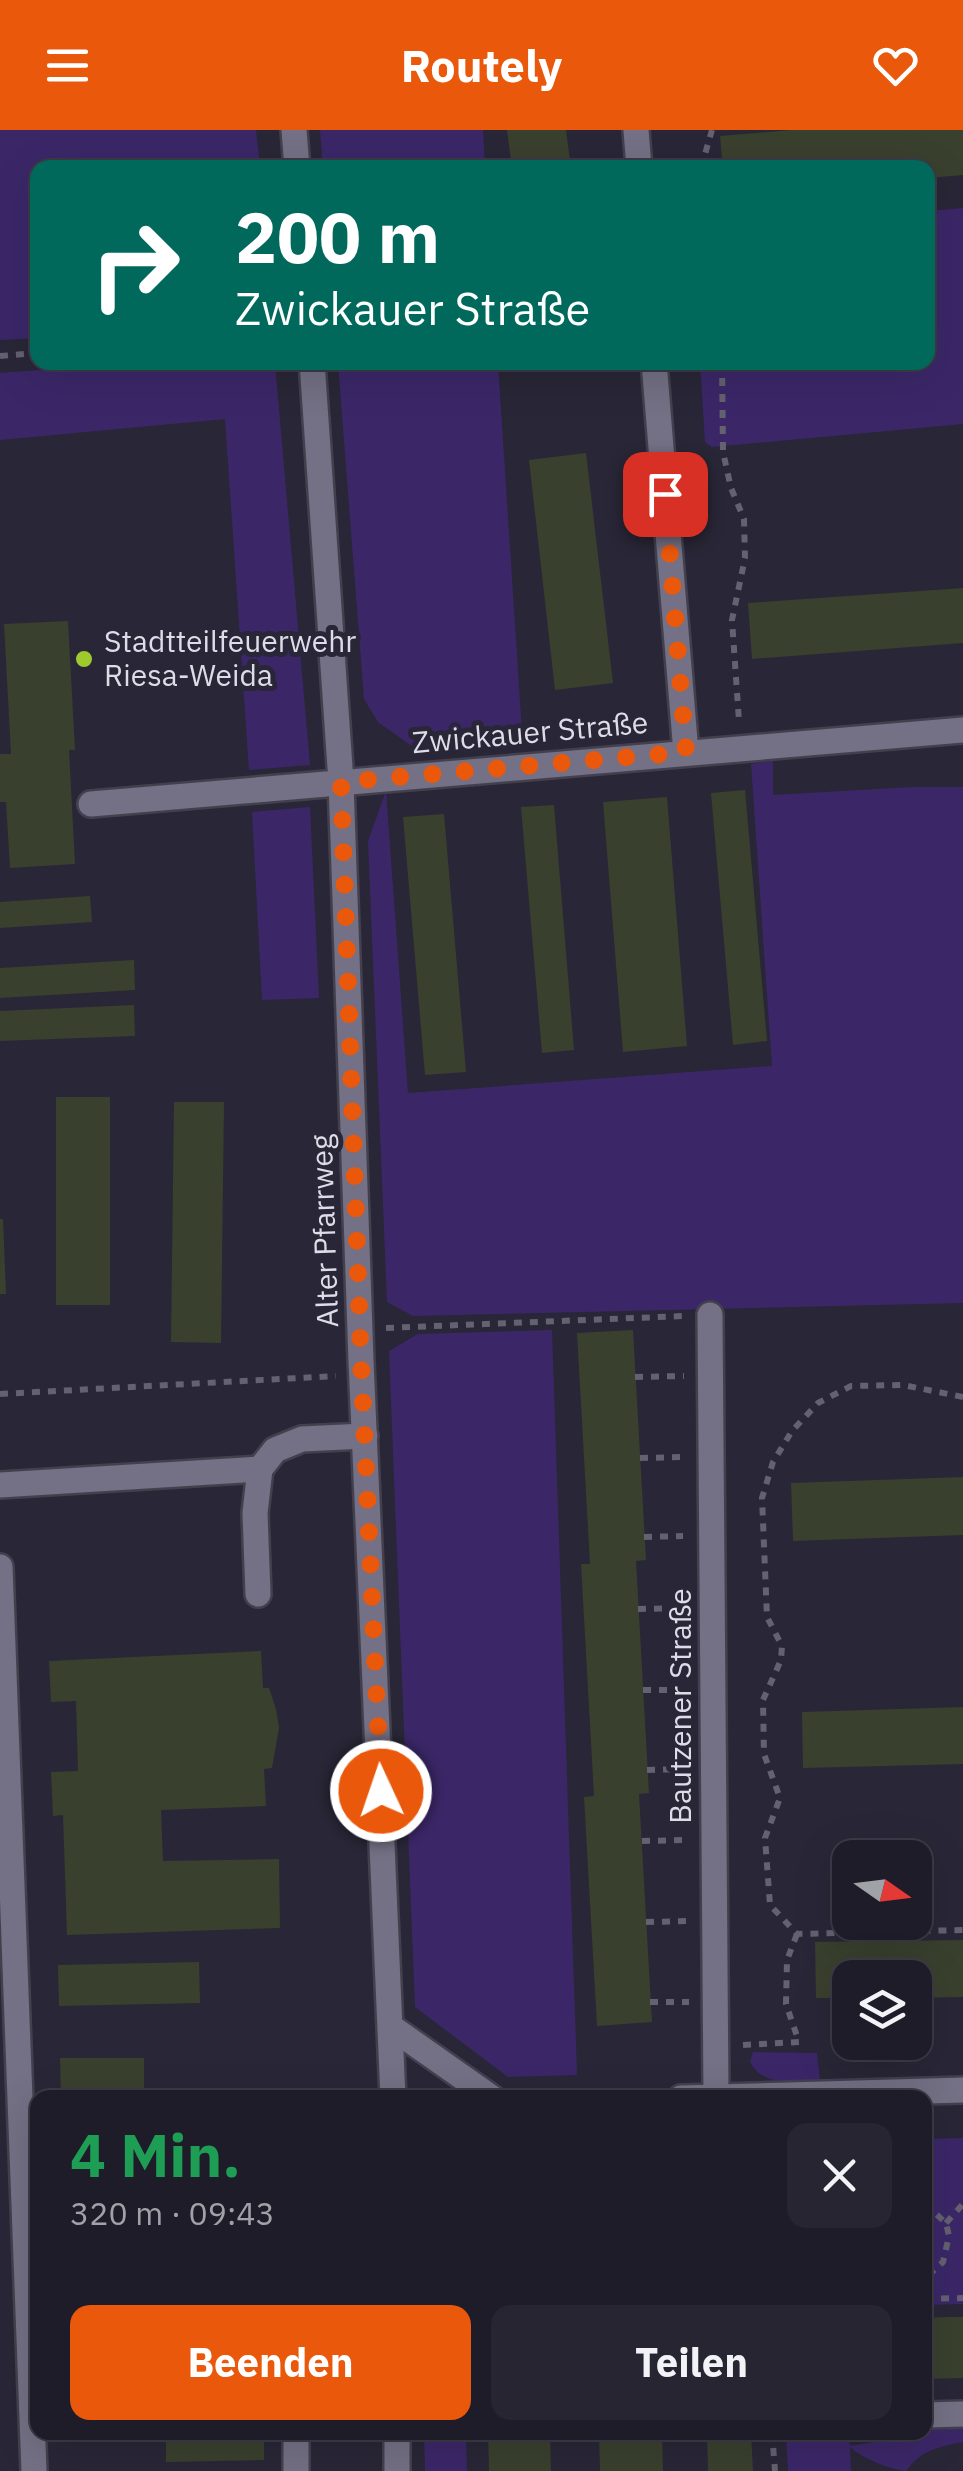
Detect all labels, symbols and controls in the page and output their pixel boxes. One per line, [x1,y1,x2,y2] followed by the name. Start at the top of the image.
[401,36,562,94] text: Routely
[40,38,95,93] icon: menu
[868,38,923,93] icon: heart
[235,191,440,282] text: 200 m
[70,200,200,330] icon: right
[235,279,590,337] text: Zwickauer Straße
[623,452,708,537] pin
[638,467,693,522] icon: arrive
[104,621,356,694] place label: Stadtteilfeuerwehr Riesa-Weida
[73,648,95,670] marker: Stadtteilfeuerwehr Riesa-Weida
[410,702,650,761] street label: Zwickauer Straße
[301,1134,346,1328] street label: Alter Pfarrweg
[660,1588,699,1824] street label: Bautzener Straße
[329,1739,433,1843] position arrow
[832,1840,932,1940] north arrow
[832,1840,932,2060] map controls
[832,1960,932,2060] button: layers
[70,2115,241,2194] text: 4 Min.
[787,2123,892,2228] button: close
[70,2192,275,2234] text: 320 m · 09:43
[70,2305,471,2420] button: Beenden
[491,2305,892,2420] button: Teilen

